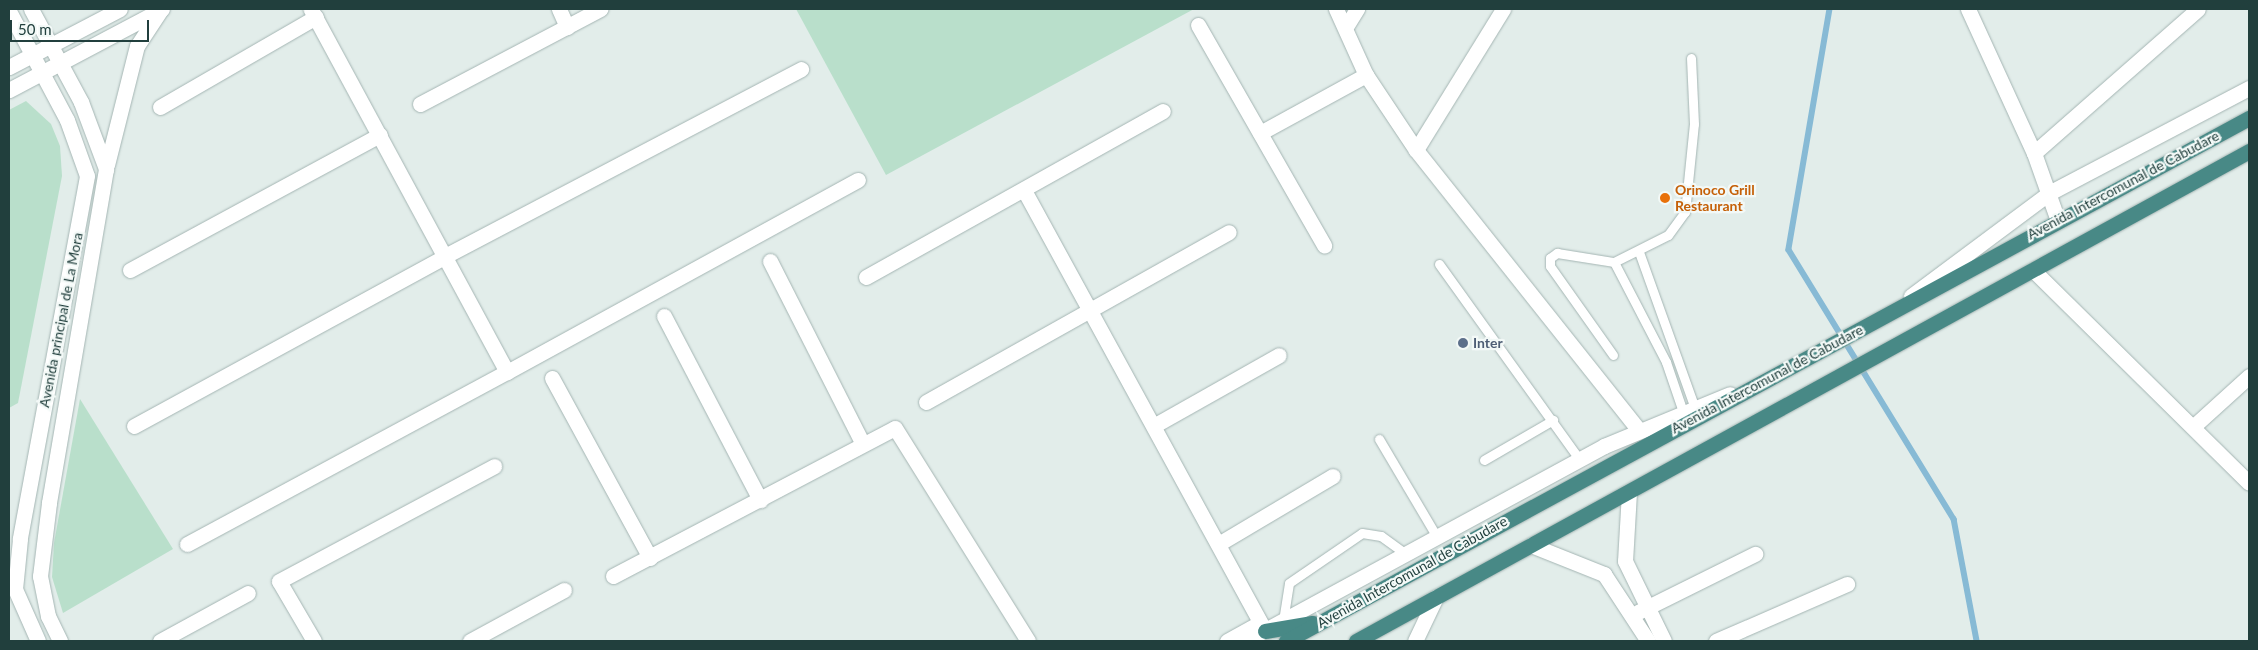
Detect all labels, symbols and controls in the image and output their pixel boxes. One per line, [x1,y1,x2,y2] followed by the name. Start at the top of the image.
[12,10,151,42] scale bar
[18,20,52,38] text: 50 m
[2024,127,2222,243] street label: Avenida Intercomunal de Cabudare
[1675,182,1755,214] place label: Orinoco Grill Restaurant
[1659,192,1671,204] marker: Orinoco Grill Restaurant
[36,231,86,409] street label: Avenida principal de La Mora
[1668,321,1866,437] street label: Avenida Intercomunal de Cabudare
[1473,335,1503,351] place label: Inter
[1457,337,1469,349] marker: Inter
[1314,513,1510,631] street label: Avenida Intercomunal de Cabudare

